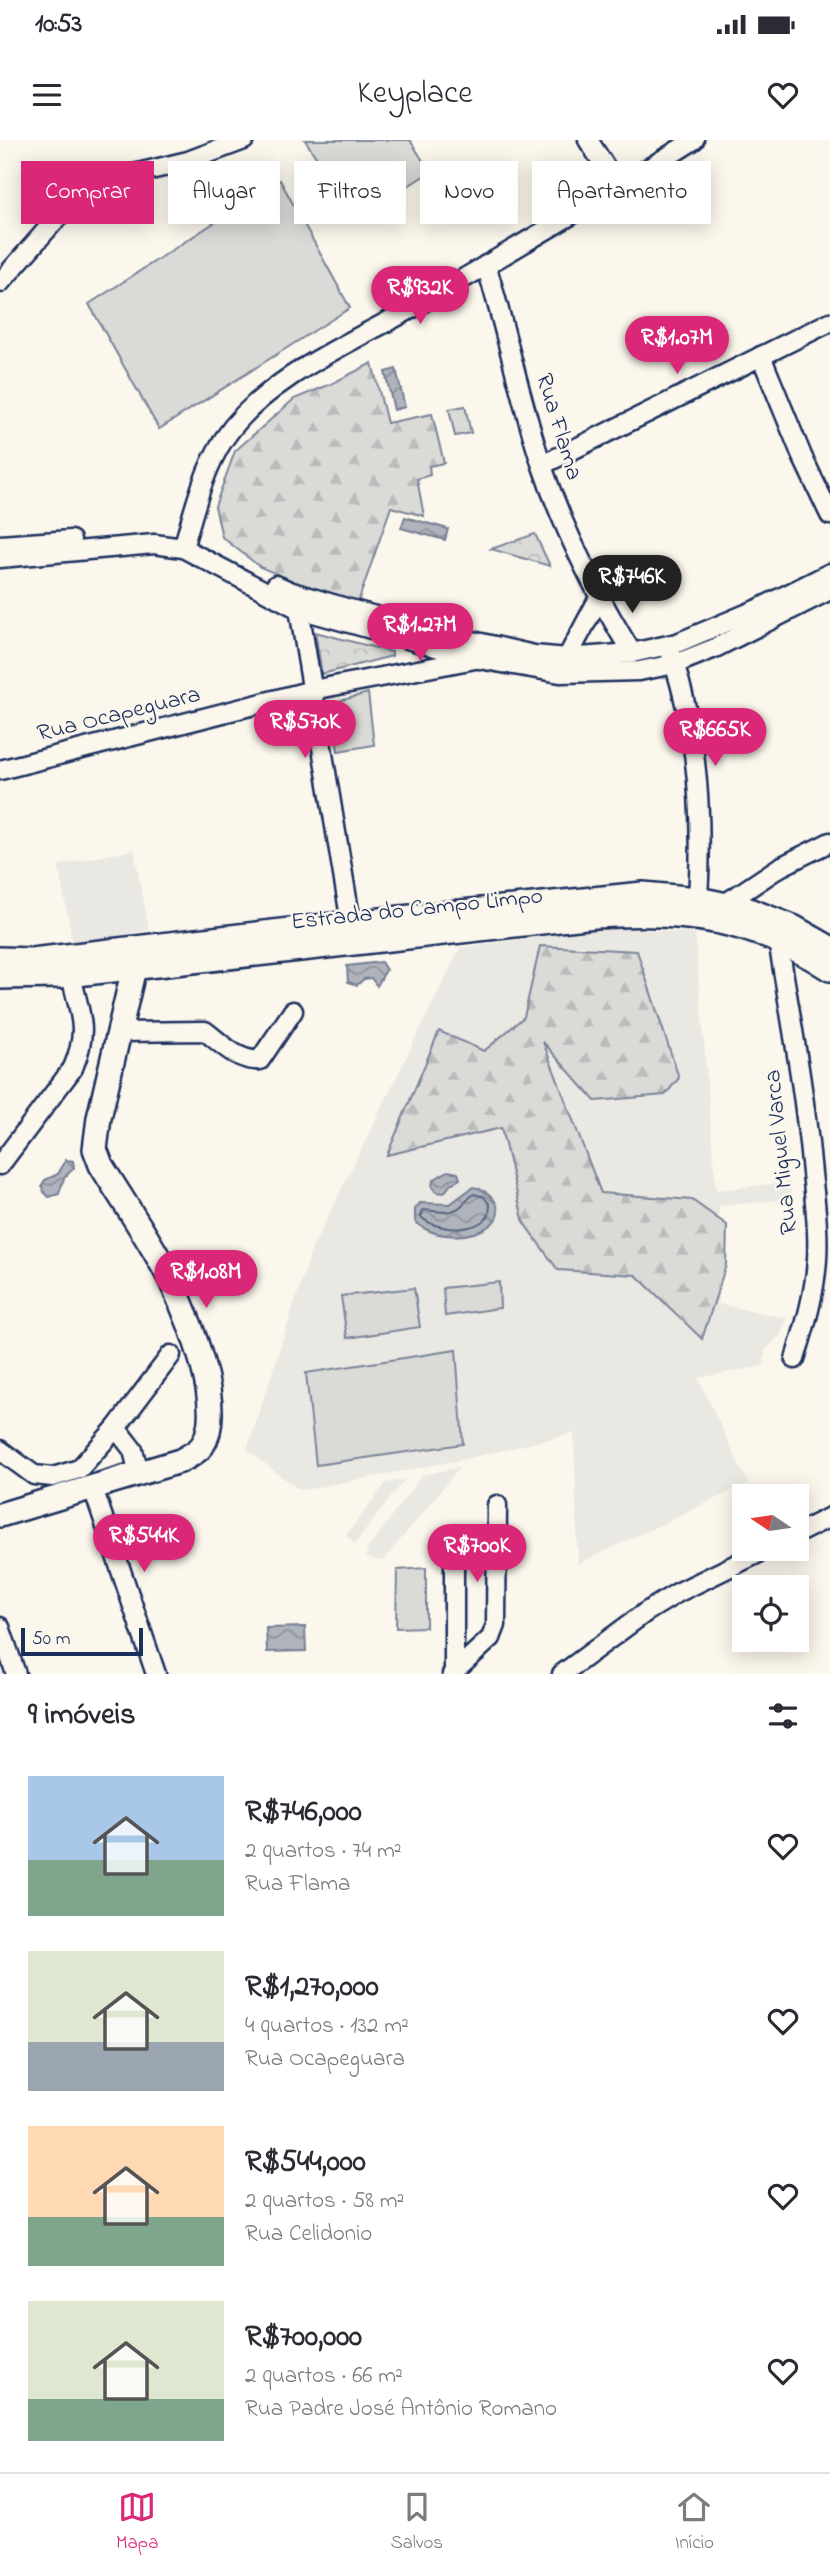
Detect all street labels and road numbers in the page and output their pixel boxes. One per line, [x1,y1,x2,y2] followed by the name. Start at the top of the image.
[525,369,591,485] street label: Rua Flama
[34,678,204,752] street label: Rua Ocapeguara
[289,879,545,941] street label: Estrada do Campo Limpo
[756,1068,808,1236] street label: Rua Miguel Varca

